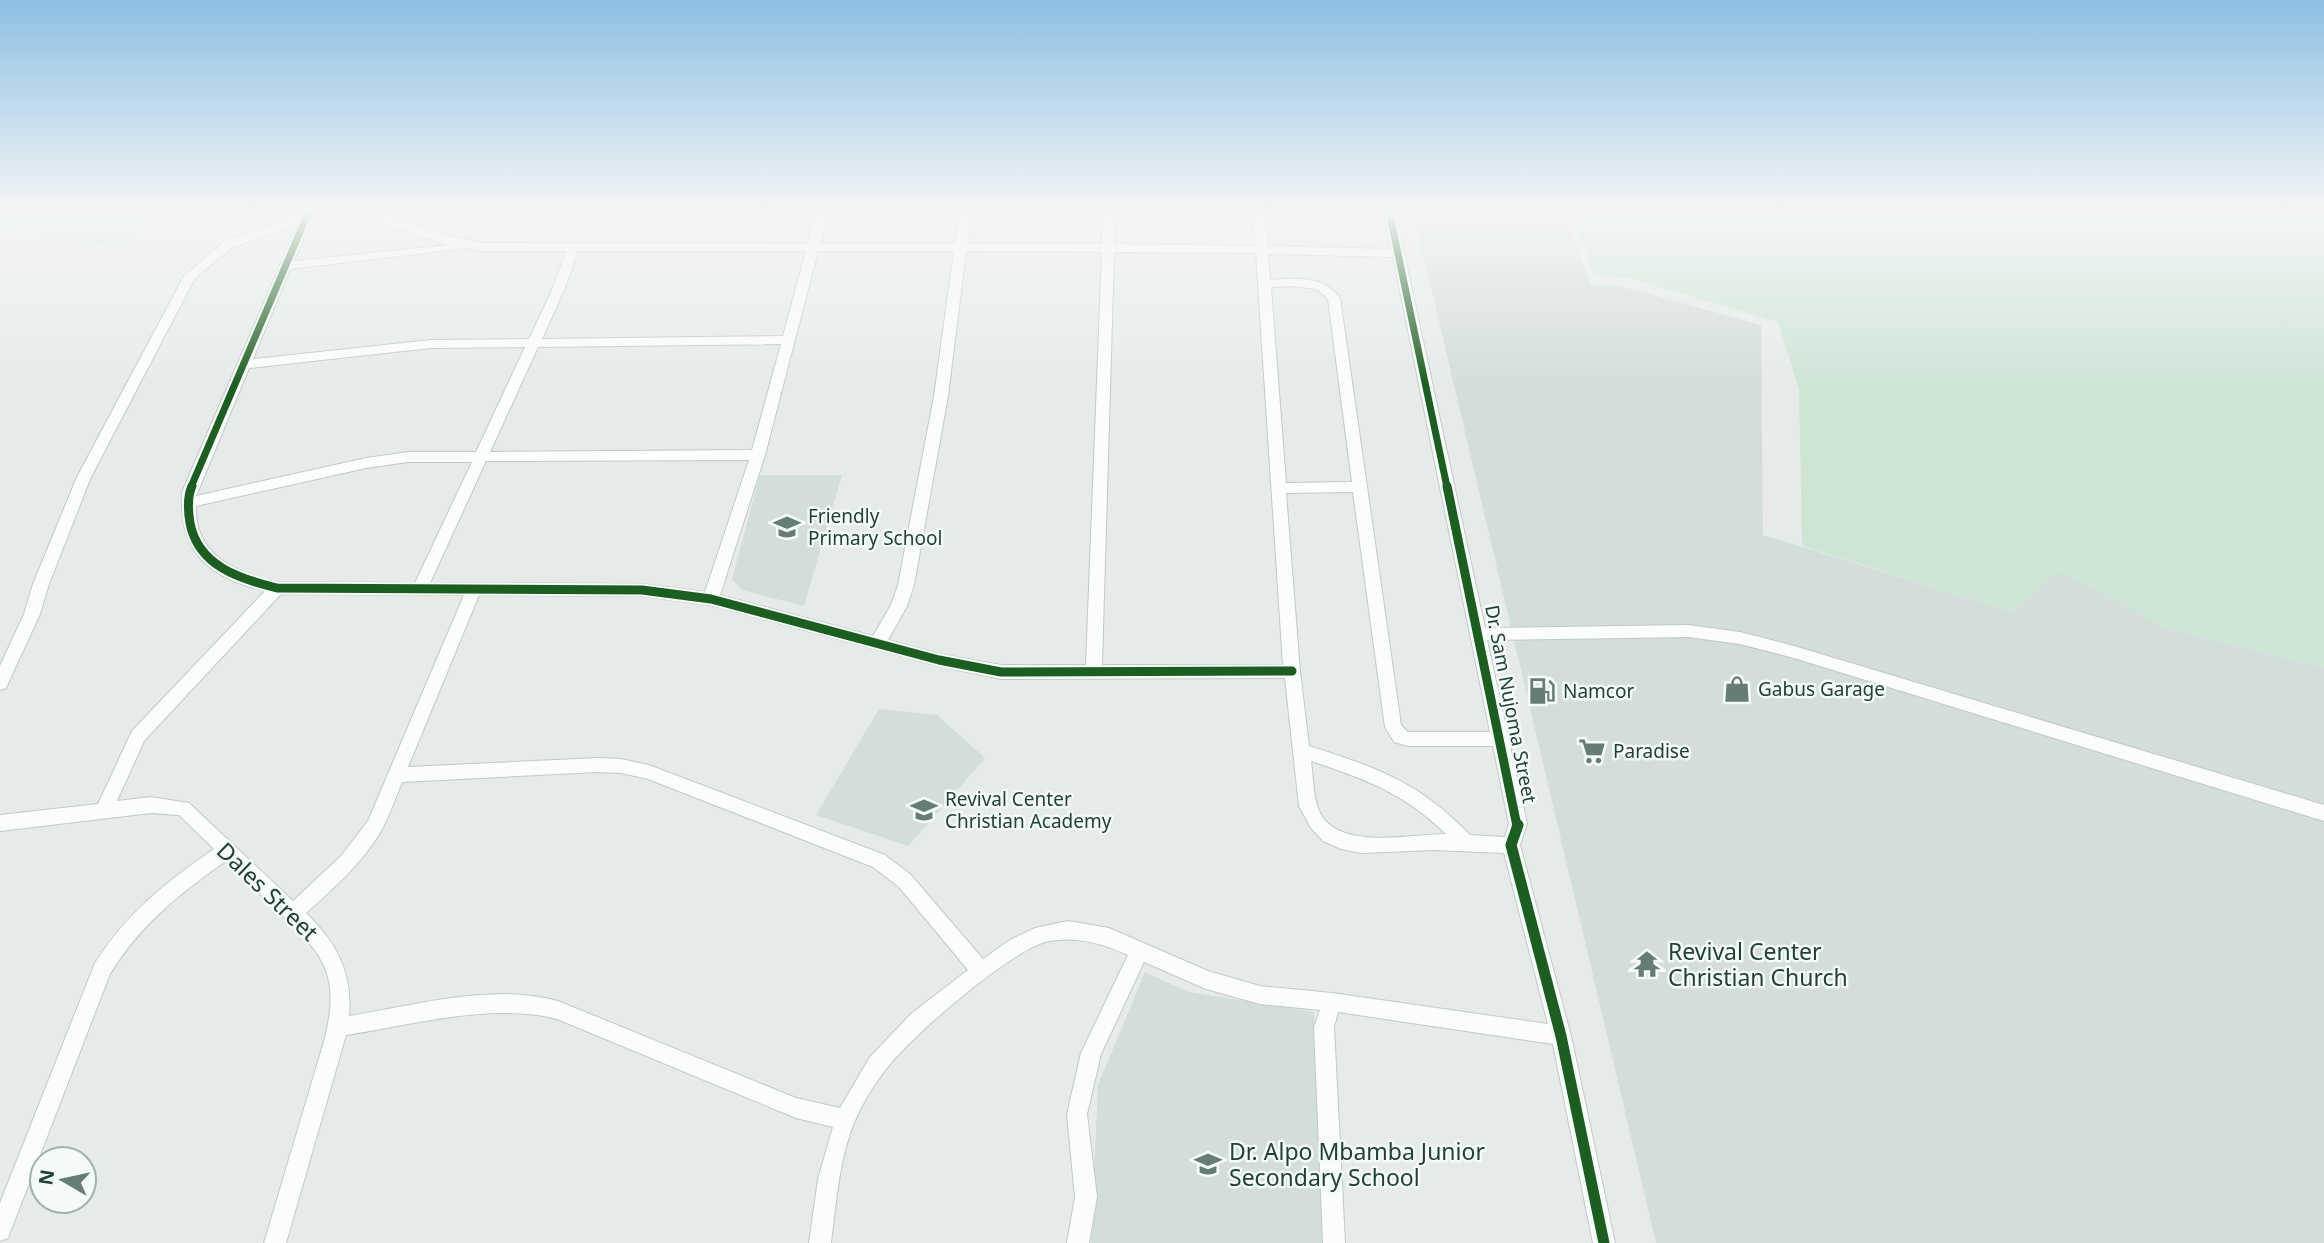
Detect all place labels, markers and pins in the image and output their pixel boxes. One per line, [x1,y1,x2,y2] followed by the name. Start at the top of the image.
[808,503,942,551] place label: Friendly Primary School
[772,512,802,542] school or university icon: Friendly Primary School
[1722,674,1752,704] shop icon: Gabus Garage
[1527,676,1557,706] fuel station icon: Namcor
[1758,676,1885,702] place label: Gabus Garage
[1563,678,1634,704] place label: Namcor
[1577,736,1607,766] supermarket icon: Paradise
[1613,738,1690,764] place label: Paradise
[945,786,1112,834] place label: Revival Center Christian Academy
[909,795,939,825] school or university icon: Revival Center Christian Academy
[1668,935,1848,993] place label: Revival Center Christian Church
[1632,949,1662,979] temple icon: Revival Center Christian Church
[1229,1135,1485,1193] place label: Dr. Alpo Mbamba Junior Secondary School
[1193,1149,1223,1179] school or university icon: Dr. Alpo Mbamba Junior Secondary School

